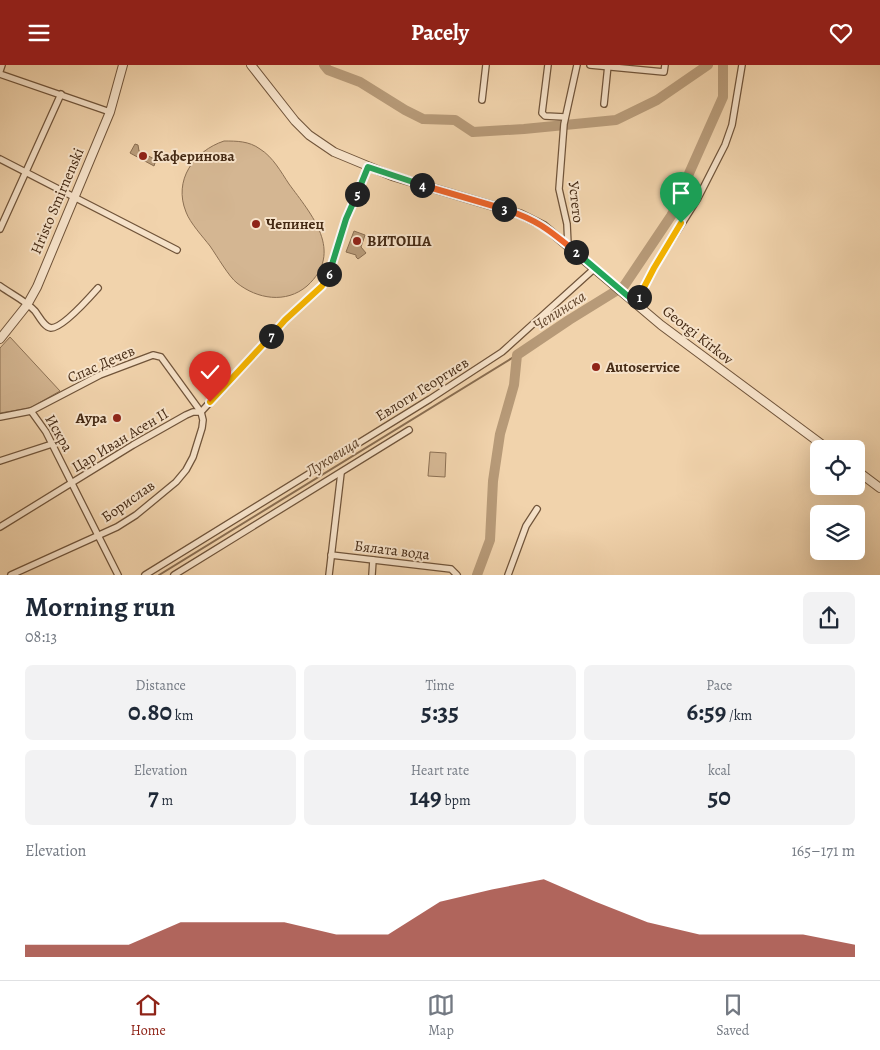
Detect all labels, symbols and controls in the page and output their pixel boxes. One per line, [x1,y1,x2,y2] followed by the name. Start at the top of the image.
[411,18,469,48] text: Pacely
[25,19,53,47] icon: menu
[827,19,855,47] icon: heart
[26,145,88,257] street label: Hristo Smirnenski
[153,146,235,166] place label: Каферинова
[137,150,149,162] marker: Каферинова
[660,172,702,223] pin
[410,173,434,197] pin: 4
[419,176,426,195] text: 4
[667,179,695,207] icon: arrive
[564,180,588,224] street label: Устето
[344,181,370,207] pin: 5
[355,185,360,204] text: 5
[492,197,516,221] pin: 3
[501,200,508,219] text: 3
[266,214,325,234] place label: Чепинец
[250,218,262,230] marker: Чепинец
[367,231,432,251] place label: ВИТОША
[351,235,363,247] marker: ВИТОША
[564,239,588,265] pin: 2
[573,243,580,262] text: 2
[316,261,342,287] pin: 6
[326,265,333,284] text: 6
[626,285,652,309] pin: 1
[529,286,590,336] water label: Чепинска
[637,288,642,307] text: 1
[658,301,738,369] street label: Georgi Kirkov
[258,323,284,349] pin: 7
[269,327,274,346] text: 7
[64,340,138,388] street label: Спас Дечев
[189,351,231,402] pin
[372,352,472,426] street label: Евлоги Георгиев
[605,357,680,377] place label: Autoservice
[196,358,224,386] icon: check
[590,361,602,373] marker: Autoservice
[68,403,172,477] street label: Цар Иван Асен II
[75,408,108,428] place label: Аура
[40,411,78,455] street label: Искра
[111,412,123,424] marker: Аура
[300,432,364,483] water label: Луковица
[810,440,865,560] map controls
[810,440,865,495] button: locate
[97,475,159,527] street label: Борислав
[810,505,865,560] button: layers
[353,535,431,565] street label: Бялата вода
[25,588,175,626] text: Morning run
[803,592,855,644] button: share
[25,626,57,648] text: 08:13
[136,676,186,695] text: Distance
[425,676,455,695] text: Time
[706,676,732,695] text: Pace
[128,695,172,729] text: 0.80
[421,695,459,729] text: 5:35
[686,695,726,729] text: 6:59
[172,706,193,725] text: km
[726,706,752,725] text: /km
[134,761,188,780] text: Elevation
[411,761,469,780] text: Heart rate
[708,761,731,780] text: kcal
[148,780,159,814] text: 7
[409,780,442,814] text: 149
[708,780,731,814] text: 50
[159,791,173,810] text: m
[442,791,471,810] text: bpm
[25,840,86,862] text: Elevation
[791,840,855,862] text: 165–171 m
[131,991,166,1040] tab: Home
[427,991,455,1040] tab: Map
[716,991,749,1040] tab: Saved

